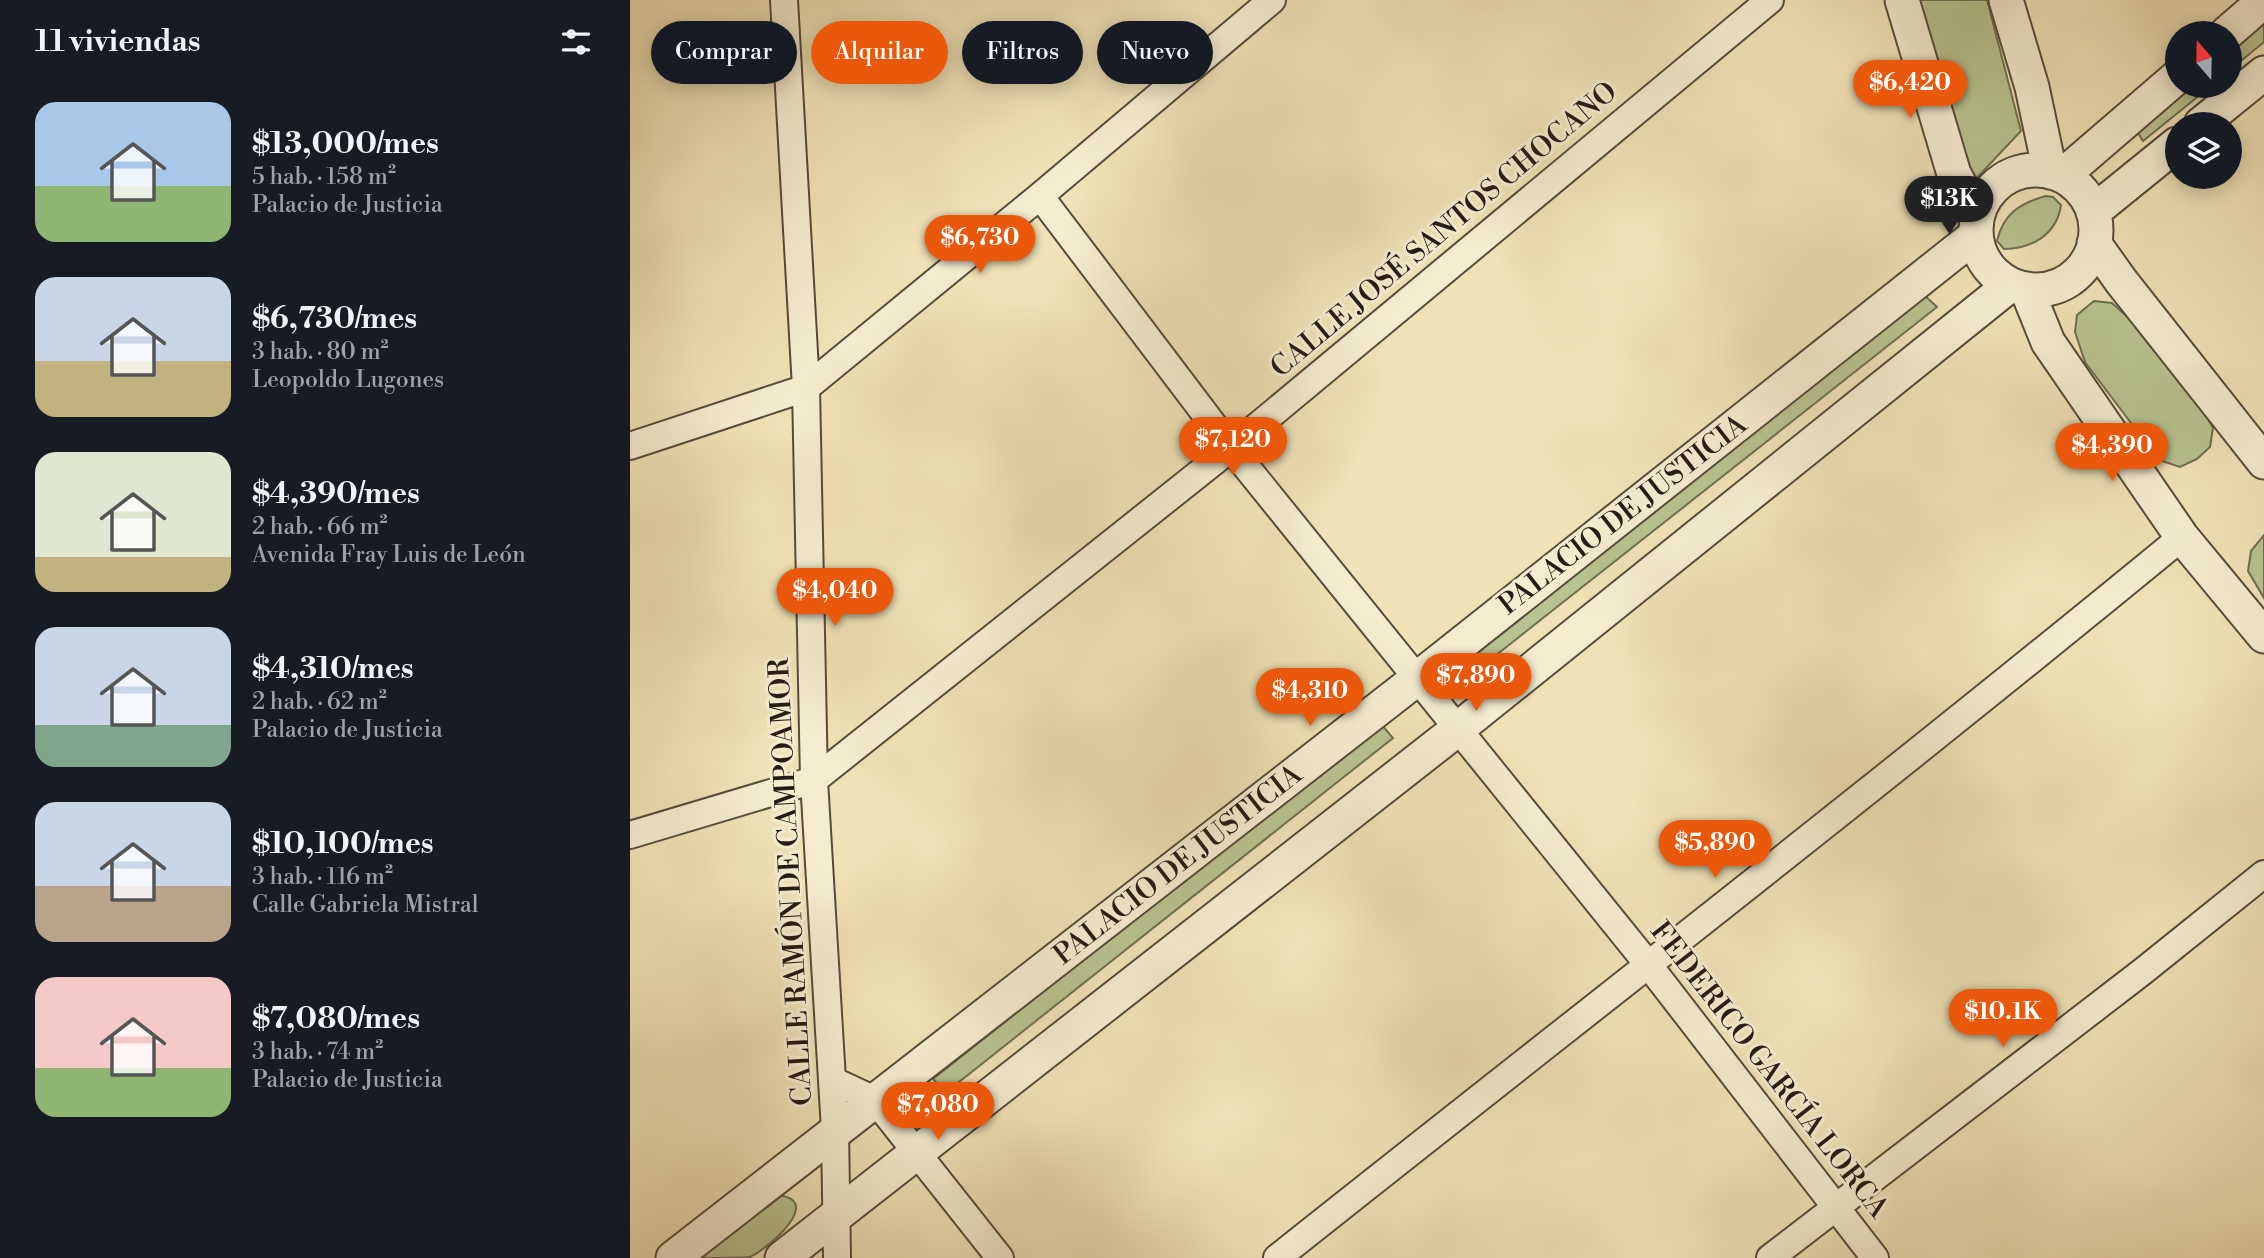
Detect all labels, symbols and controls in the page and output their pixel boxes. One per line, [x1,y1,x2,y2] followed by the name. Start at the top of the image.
[651,21,797,84] chip: Comprar
[811,21,948,84] chip: Alquilar
[962,21,1083,84] chip: Filtros
[1097,21,1213,84] chip: Nuevo
[2165,21,2242,98] north arrow
[2165,21,2242,189] map controls
[35,23,201,61] text: 11 viviendas
[557,23,595,61] icon: filters
[1853,60,1967,120] pin: $6,420
[1869,69,1951,97] text: $6,420
[1262,73,1625,385] street label: CALLE JOSÉ SANTOS CHOCANO
[2165,112,2242,189] button: layers
[252,125,439,163] text: $13,000/mes
[91,130,175,214] icon: home
[252,163,396,191] text: 5 hab. · 158 m²
[1908,176,1990,236] pin: $13K
[1920,185,1978,213] text: $13K
[252,191,443,219] text: Palacio de Justicia
[923,216,1037,275] pin: $6,730
[940,224,1020,252] text: $6,730
[252,300,417,338] text: $6,730/mes
[91,305,175,389] icon: home
[252,338,389,366] text: 3 hab. · 80 m²
[252,366,444,394] text: Leopoldo Lugones
[1492,407,1755,623] street label: PALACIO DE JUSTICIA
[1176,418,1290,477] pin: $7,120
[2055,424,2169,483] pin: $4,390
[1195,426,1271,454] text: $7,120
[2071,432,2153,460] text: $4,390
[252,475,420,513] text: $4,390/mes
[91,480,175,564] icon: home
[252,513,388,541] text: 2 hab. · 66 m²
[252,541,526,569] text: Avenida Fray Luis de León
[778,568,892,628] pin: $4,040
[792,577,878,605] text: $4,040
[252,650,414,688] text: $4,310/mes
[1419,654,1533,713] pin: $7,890
[91,655,175,739] icon: home
[760,657,820,1107] street label: CALLE RAMÓN DE CAMPOAMOR
[1436,662,1516,690] text: $7,890
[1253,668,1367,728] pin: $4,310
[1272,677,1348,705] text: $4,310
[252,688,387,716] text: 2 hab. · 62 m²
[252,716,443,744] text: Palacio de Justicia
[1047,757,1310,973] street label: PALACIO DE JUSTICIA
[1658,820,1772,880] pin: $5,890
[252,825,434,863] text: $10,100/mes
[1675,829,1755,857] text: $5,890
[91,830,175,914] icon: home
[252,863,393,891] text: 3 hab. · 116 m²
[252,891,479,919] text: Calle Gabriela Mistral
[1642,914,1898,1226] street label: FEDERICO GARCÍA LORCA
[1946,990,2060,1049] pin: $10.1K
[1965,998,2041,1026] text: $10.1K
[252,1000,420,1038] text: $7,080/mes
[91,1005,175,1089] icon: home
[252,1038,383,1066] text: 3 hab. · 74 m²
[252,1066,443,1094] text: Palacio de Justicia
[881,1082,995,1142] pin: $7,080
[897,1091,979,1119] text: $7,080

